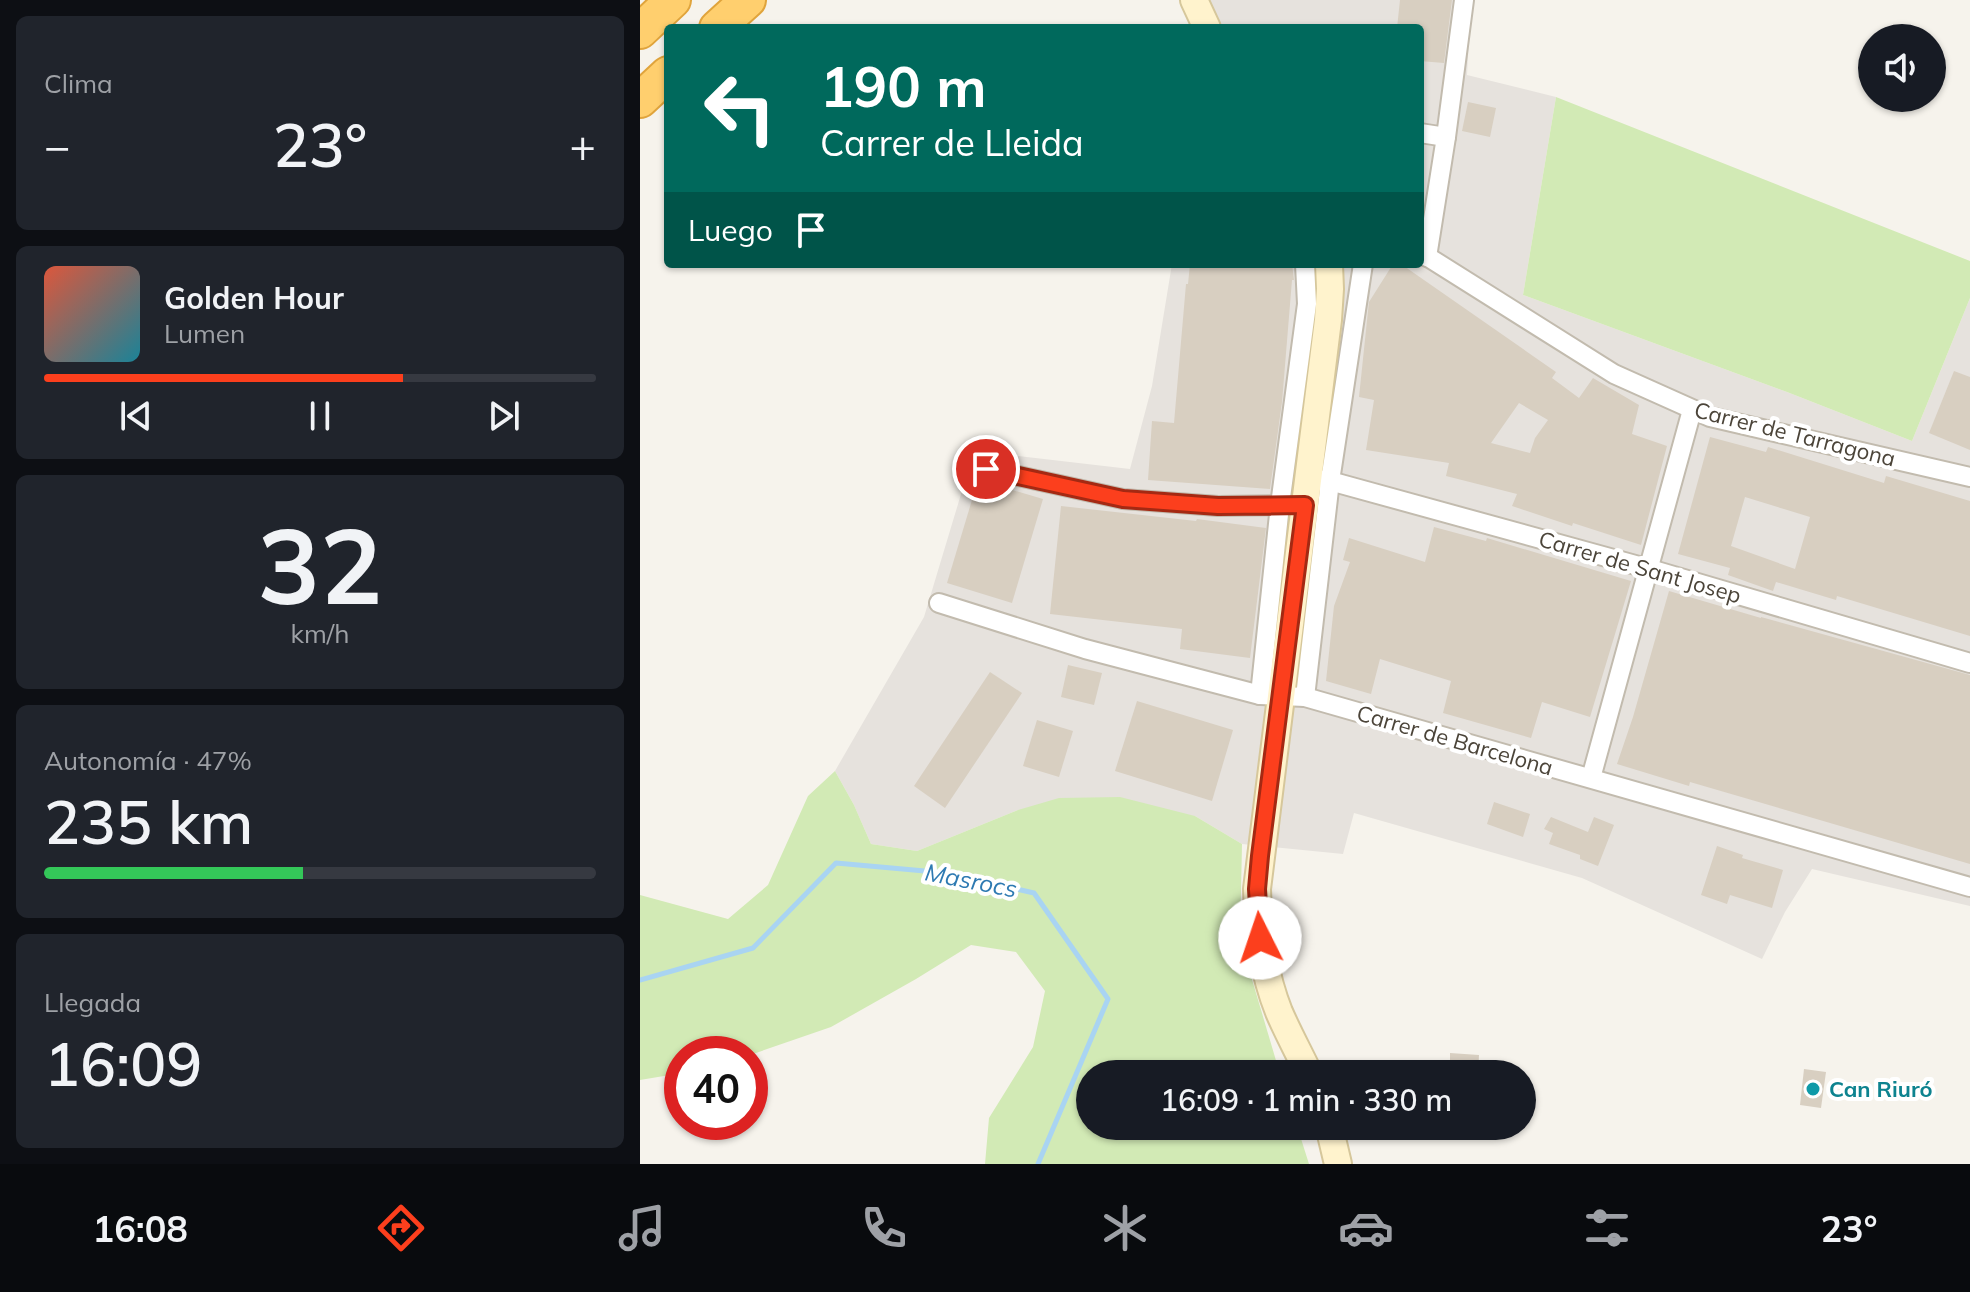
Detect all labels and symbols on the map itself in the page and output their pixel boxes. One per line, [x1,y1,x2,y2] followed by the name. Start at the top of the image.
[1692,395,1898,473] street label: Carrer de Tarragona
[952,435,1020,503] pin
[1535,525,1745,609] street label: Carrer de Sant Josep
[1354,699,1556,781] street label: Carrer de Barcelona
[923,856,1020,904] water label: Masrocs
[1218,896,1302,980] position arrow
[664,1036,768,1140] speed limit sign: 40
[1829,1075,1932,1103] place label: Can Riuró
[1804,1080,1822,1098] marker: Can Riuró

